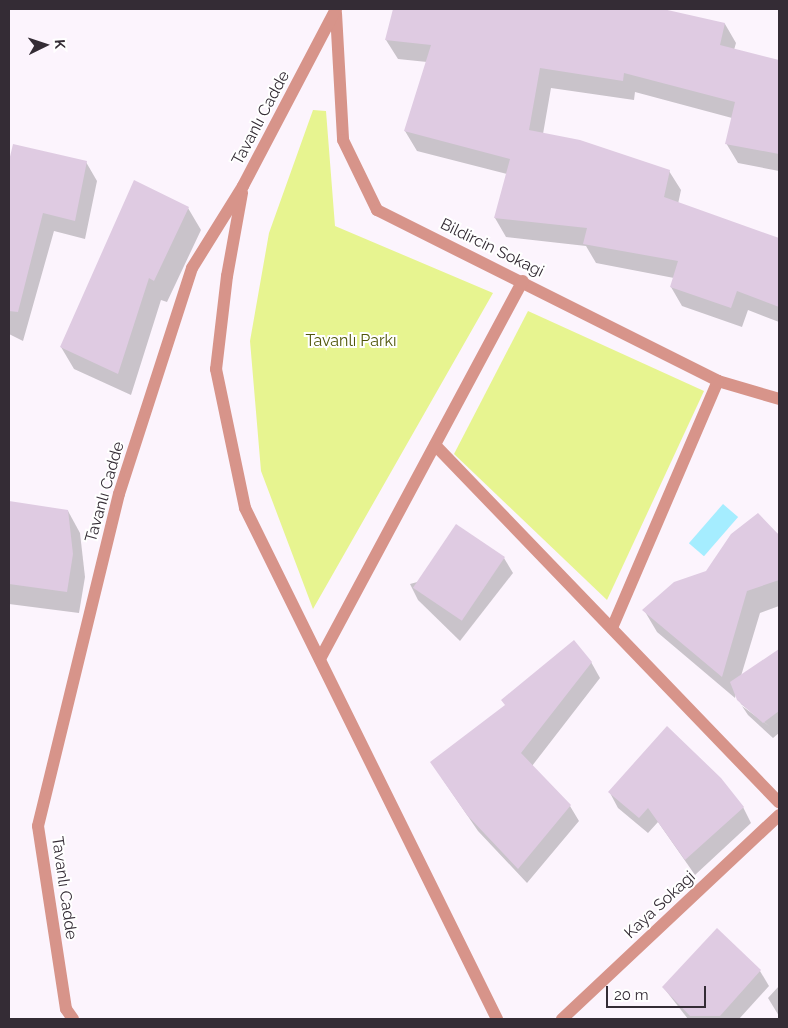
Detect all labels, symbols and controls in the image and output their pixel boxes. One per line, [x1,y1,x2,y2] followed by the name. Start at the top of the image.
[20,20,70,70] north arrow
[52,39,68,49] text: K
[228,68,294,168] street label: Tavanlı Cadde
[437,215,547,281] street label: Bildircin Sokagi
[305,331,397,351] park label: Tavanlı Parkı
[81,439,129,545] street label: Tavanlı Cadde
[47,835,81,941] street label: Tavanlı Cadde
[621,867,699,943] street label: Kaya Sokagi
[608,976,708,1008] scale bar
[614,986,649,1004] text: 20 m

